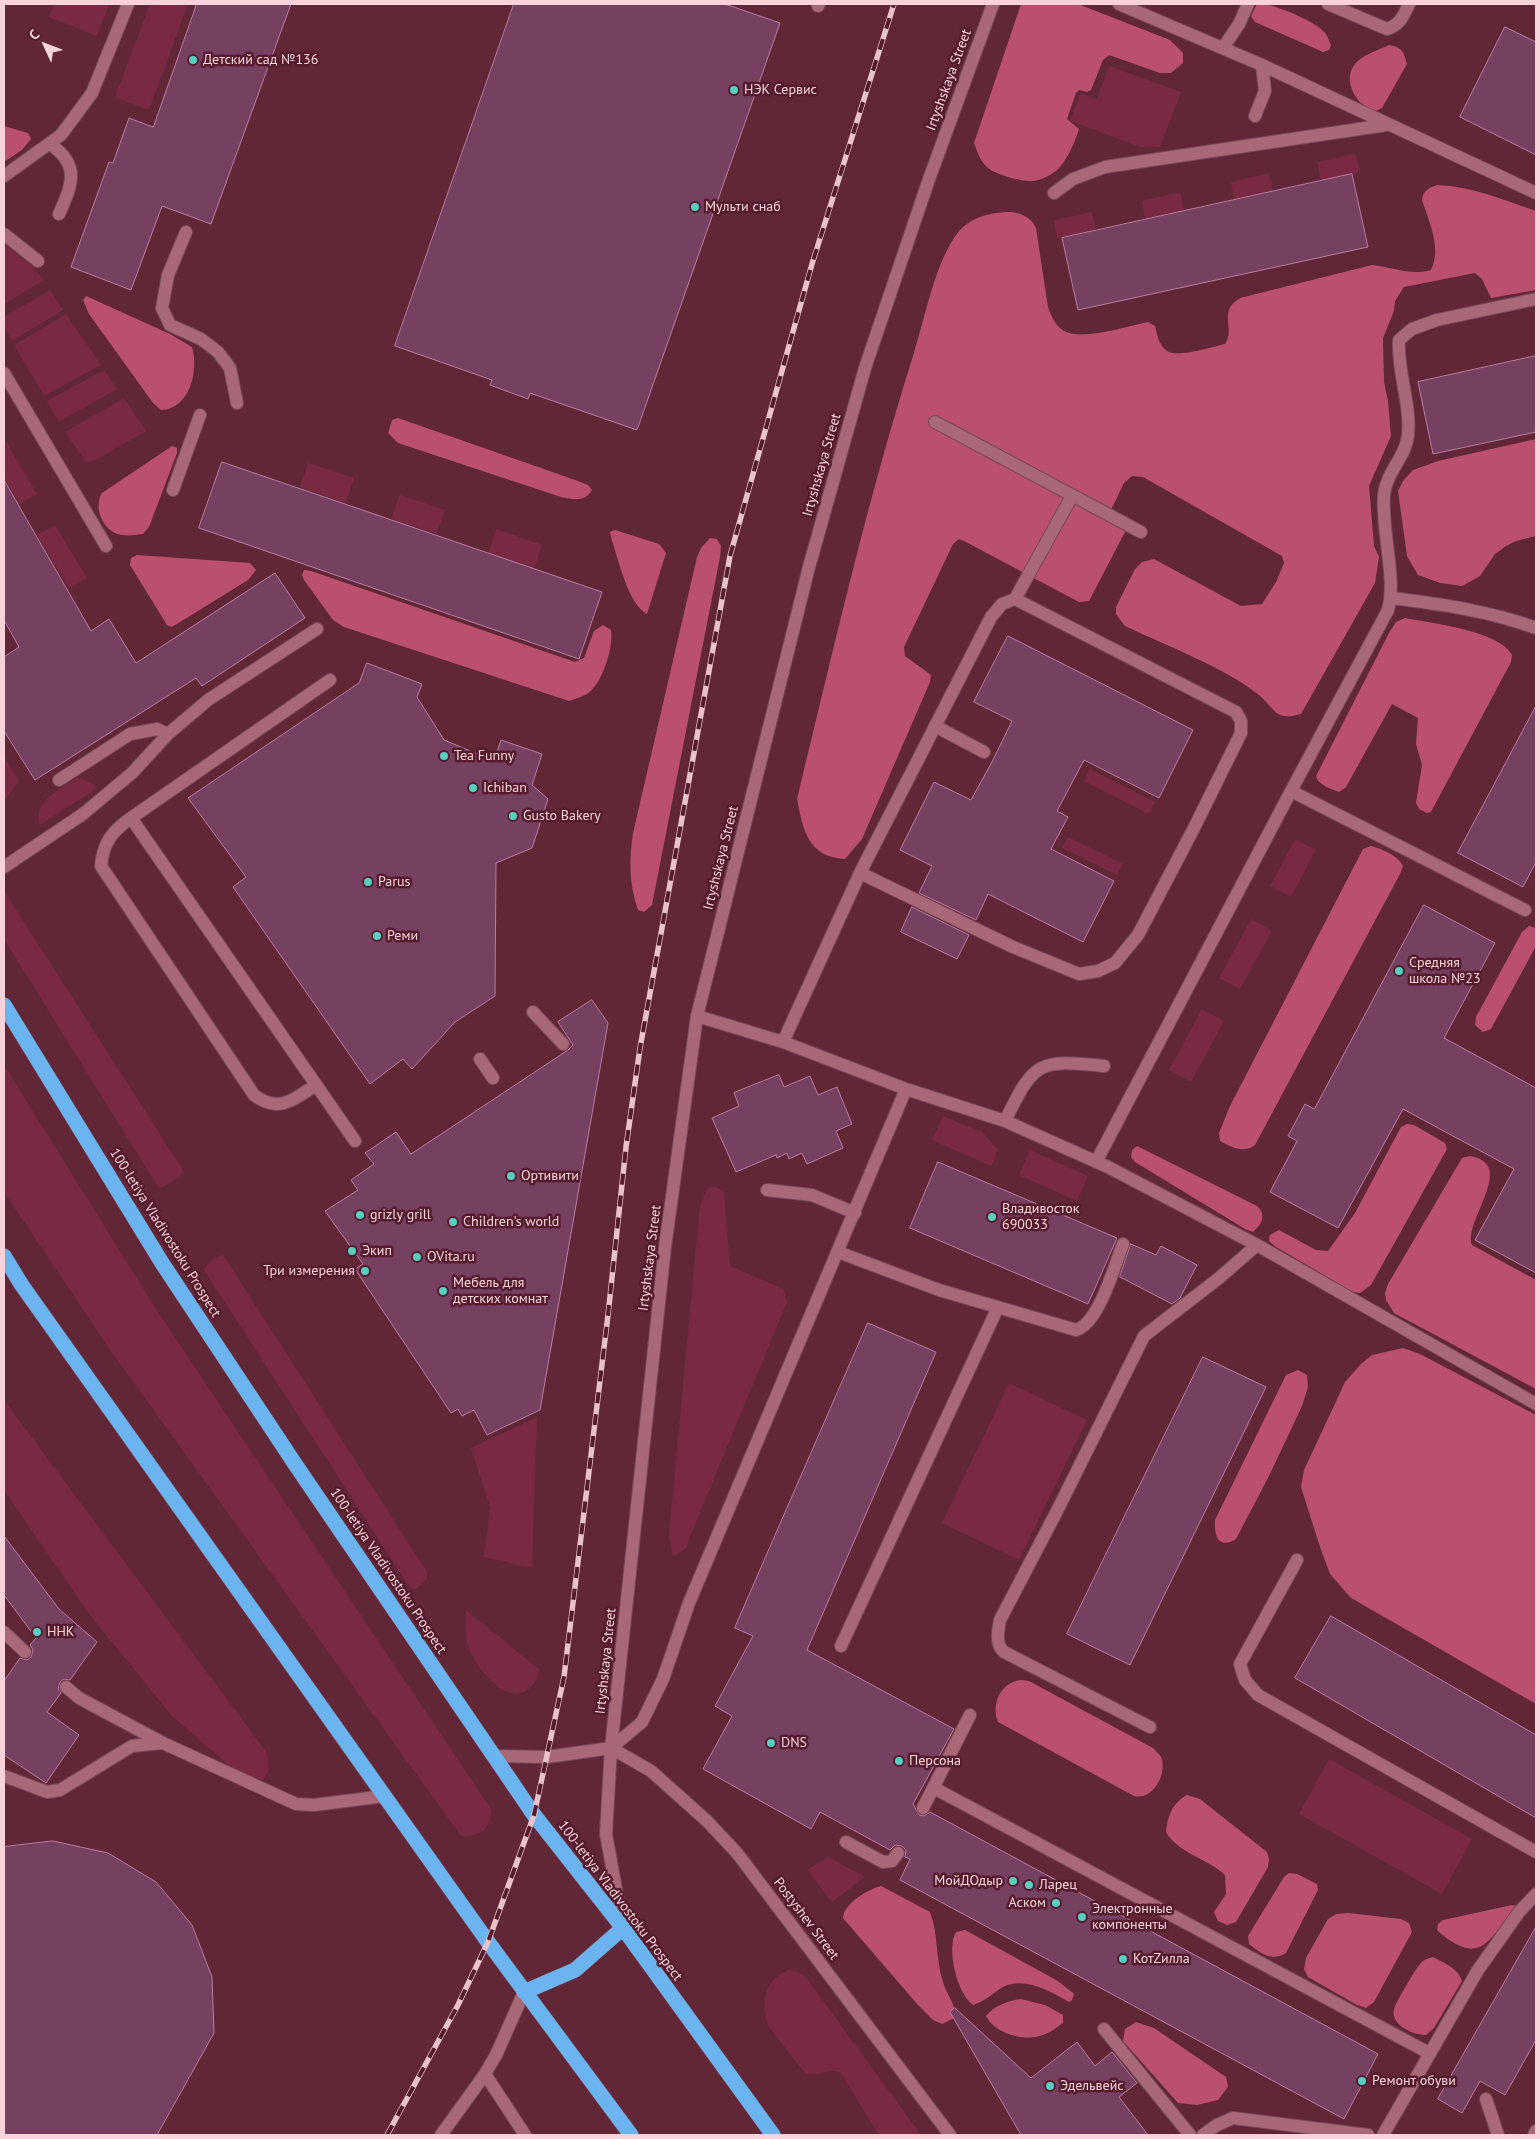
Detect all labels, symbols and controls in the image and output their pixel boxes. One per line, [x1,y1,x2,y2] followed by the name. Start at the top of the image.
[20,20,70,70] north arrow
[25,26,43,44] text: С
[923,27,975,133] street label: Irtyshskaya Street
[203,52,318,68] place label: Детский сад №136
[187,54,199,66] marker: Детский сад №136
[744,82,817,98] place label: НЭК Сервис
[728,84,740,96] marker: НЭК Сервис
[705,199,781,215] place label: Мульти снаб
[689,201,701,213] marker: Мульти снаб
[799,411,845,519] street label: Irtyshskaya Street
[454,748,514,764] place label: Tea Funny
[438,750,450,762] marker: Tea Funny
[483,780,527,796] place label: Ichiban
[467,782,479,794] marker: Ichiban
[700,804,742,912] street label: Irtyshskaya Street
[523,808,601,824] place label: Gusto Bakery
[507,810,519,822] marker: Gusto Bakery
[378,874,410,890] place label: Parus
[362,876,374,888] marker: Parus
[387,928,418,944] place label: Реми
[371,930,383,942] marker: Реми
[1409,955,1481,988] place label: Средняя школа №23
[1393,965,1405,977] marker: Средняя школа №23
[106,1145,224,1321] street label: 100-letiya Vladivostoku Prospect
[521,1168,579,1184] place label: Ортивити
[505,1170,517,1182] marker: Ортивити
[1002,1201,1080,1234] place label: Владивосток 690033
[635,1204,665,1312] street label: Irtyshskaya Street
[370,1207,431,1223] place label: grizly grill
[354,1209,366,1221] marker: grizly grill
[986,1211,998,1223] marker: Владивосток 690033
[463,1214,559,1230] place label: Children's world
[447,1216,459,1228] marker: Children's world
[362,1243,392,1259] place label: Экип
[346,1245,358,1257] marker: Экип
[427,1249,475,1265] place label: OVita.ru
[411,1251,423,1263] marker: OVita.ru
[263,1263,355,1279] place label: Три измерения
[359,1265,371,1277] marker: Три измерения
[453,1275,548,1308] place label: Мебель для детских комнат
[437,1285,449,1297] marker: Мебель для детских комнат
[326,1485,450,1657] street label: 100-letiya Vladivostoku Prospect
[592,1607,620,1715] street label: Irtyshskaya Street
[47,1624,74,1640] place label: ННК
[31,1626,43,1638] marker: ННК
[781,1735,807,1751] place label: DNS
[765,1737,777,1749] marker: DNS
[909,1753,961,1769] place label: Персона
[893,1755,905,1767] marker: Персона
[554,1818,686,1984] street label: 100-letiya Vladivostoku Prospect
[934,1873,1003,1889] place label: МойДОдыр
[770,1875,842,1963] street label: Postyshev Street
[1007,1875,1019,1887] marker: МойДОдыр
[1039,1877,1077,1893] place label: Ларец
[1023,1879,1035,1891] marker: Ларец
[1009,1895,1046,1911] place label: Аском
[1050,1897,1062,1909] marker: Аском
[1092,1901,1173,1934] place label: Электронные компоненты
[1076,1911,1088,1923] marker: Электронные компоненты
[1133,1951,1190,1967] place label: КотZилла
[1117,1953,1129,1965] marker: КотZилла
[1372,2073,1456,2089] place label: Ремонт обуви
[1356,2075,1368,2087] marker: Ремонт обуви
[1060,2078,1124,2094] place label: Эдельвейс
[1044,2080,1056,2092] marker: Эдельвейс

